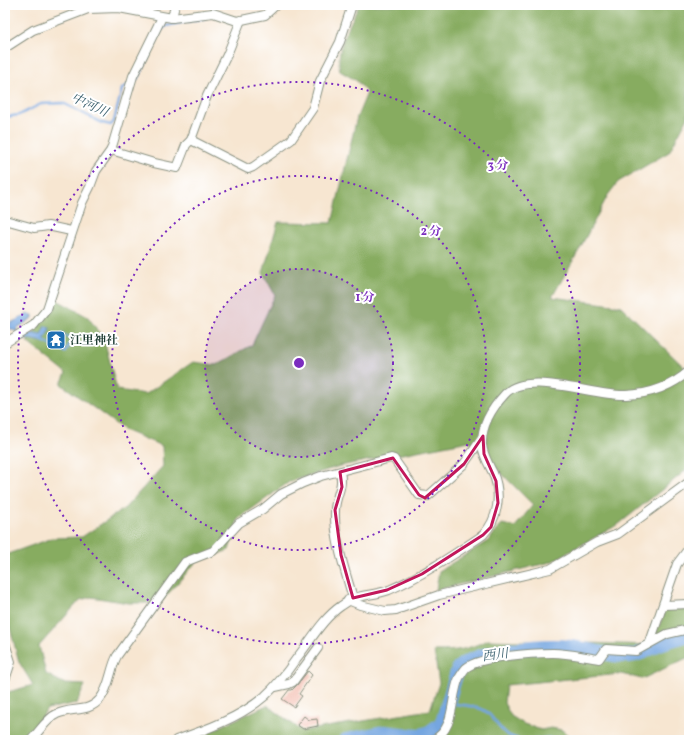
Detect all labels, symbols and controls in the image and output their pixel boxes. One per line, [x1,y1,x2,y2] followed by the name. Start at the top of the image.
[68,89,112,123] water label: 中河川
[488,158,508,174] text: 3 分
[421,224,441,240] text: 2 分
[355,290,375,306] text: 1 分
[45,329,67,351] temple icon: 江里神社
[70,333,118,349] place label: 江里神社
[292,356,306,370] centre of rings
[481,645,511,667] water label: 西川

